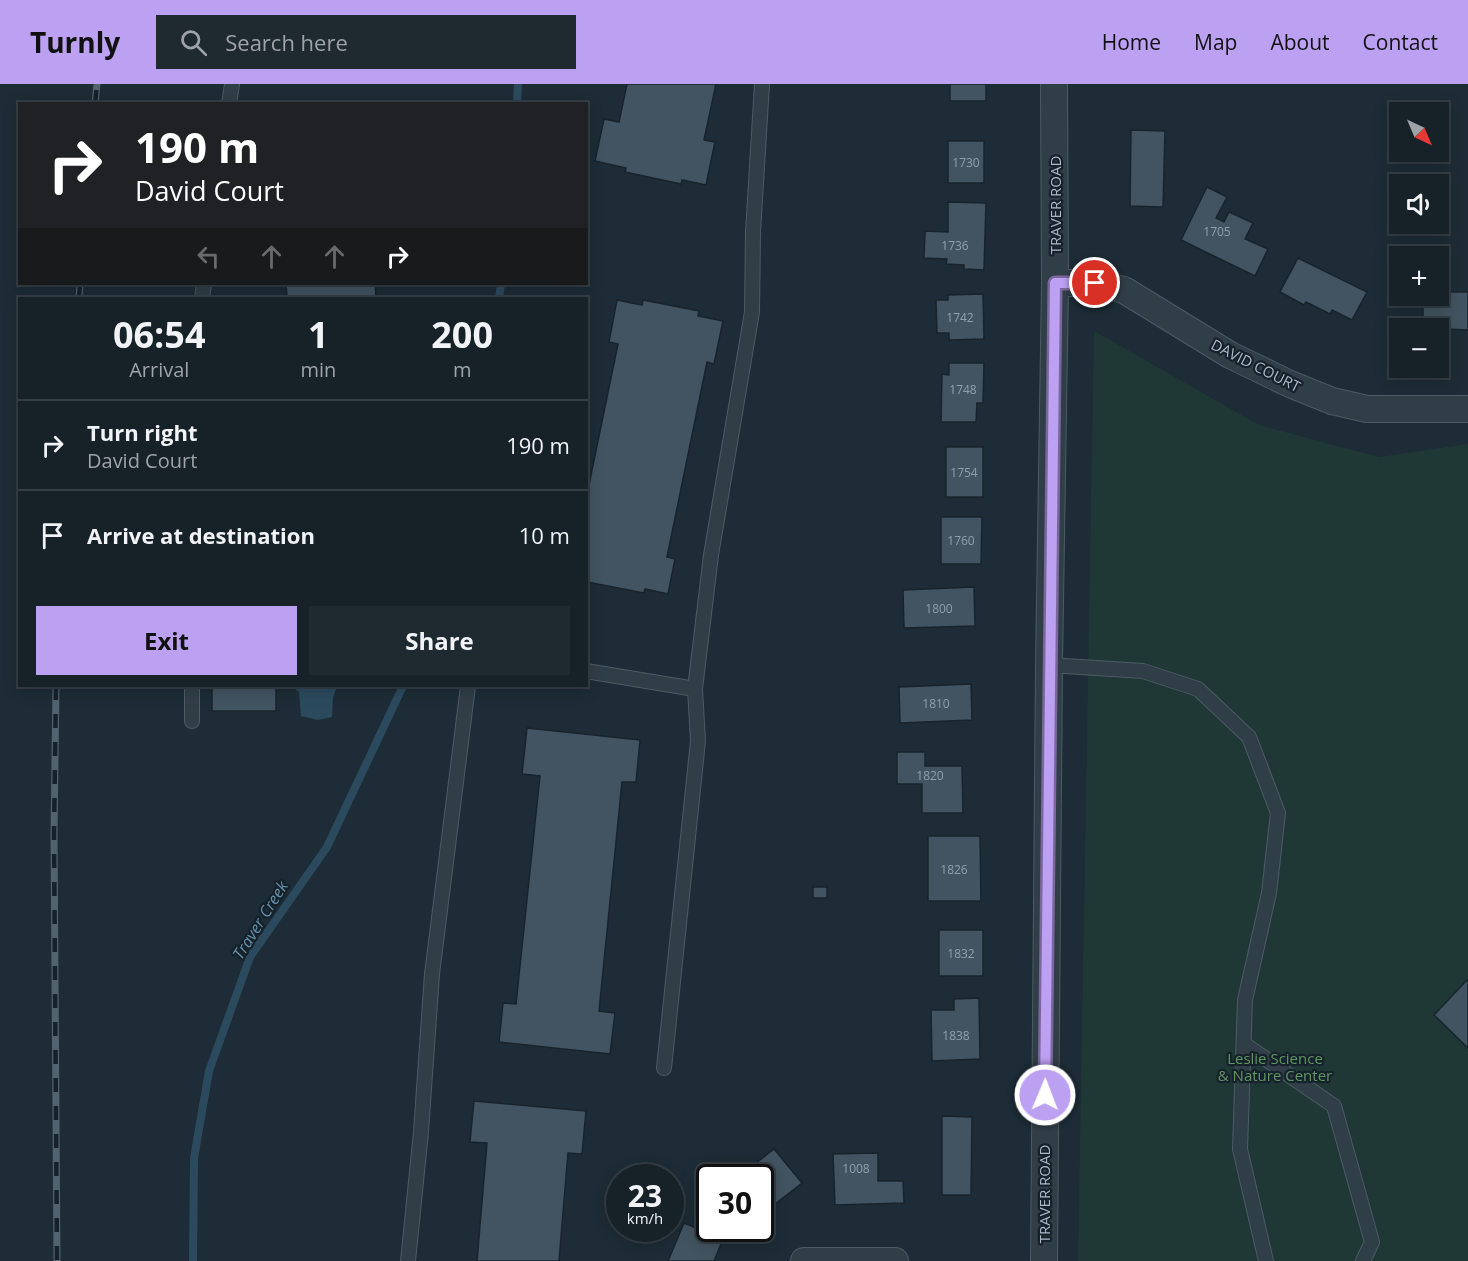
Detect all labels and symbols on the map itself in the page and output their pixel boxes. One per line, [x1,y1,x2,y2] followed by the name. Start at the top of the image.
[1389,102,1449,162] north arrow
[952,154,980,171] house number: 1730
[1045,156,1065,254] street label: TRAVER ROAD
[1203,223,1231,240] house number: 1705
[941,237,969,254] house number: 1736
[1069,257,1120,308] pin
[946,309,974,326] house number: 1742
[1208,334,1305,396] street label: DAVID COURT
[949,381,977,398] house number: 1748
[950,464,978,481] house number: 1754
[947,532,975,549] house number: 1760
[925,600,953,617] house number: 1800
[922,695,950,712] house number: 1810
[916,767,944,784] house number: 1820
[940,861,968,878] house number: 1826
[227,876,293,963] water label: Traver Creek
[947,945,975,962] house number: 1832
[942,1027,970,1044] house number: 1838
[1218,1048,1332,1085] park label: Leslie Science & Nature Center
[1013,1063,1077,1127] position arrow
[1034,1145,1054,1243] street label: TRAVER ROAD
[842,1160,870,1177] house number: 1008
[696,1164,774,1242] speed limit sign: 30

